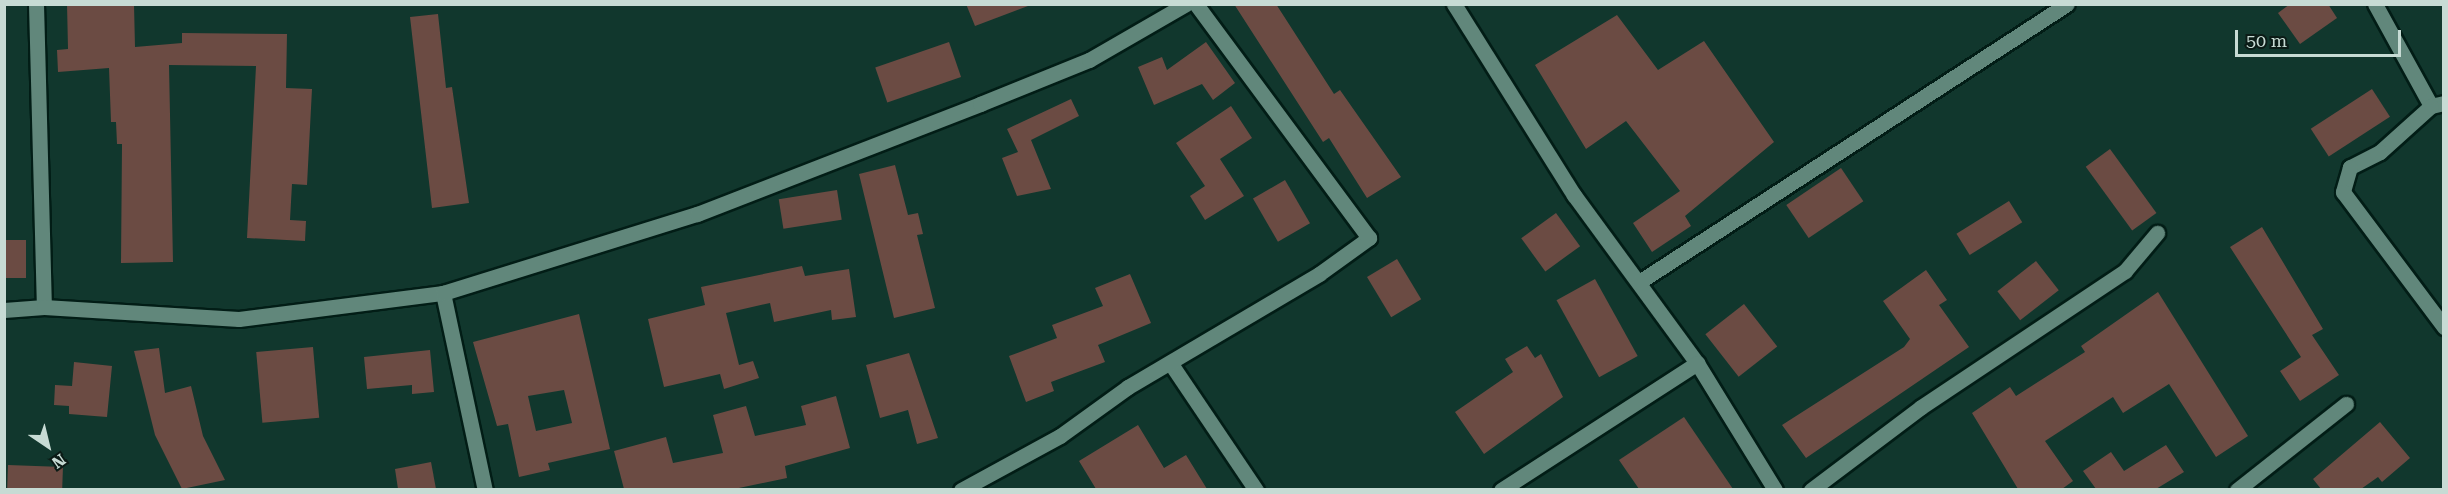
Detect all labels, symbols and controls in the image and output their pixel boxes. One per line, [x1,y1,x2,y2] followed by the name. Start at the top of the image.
[2238,18,2404,56] scale bar
[2246,30,2287,51] text: 50 m
[18,416,78,476] north arrow
[48,450,69,472] text: N

